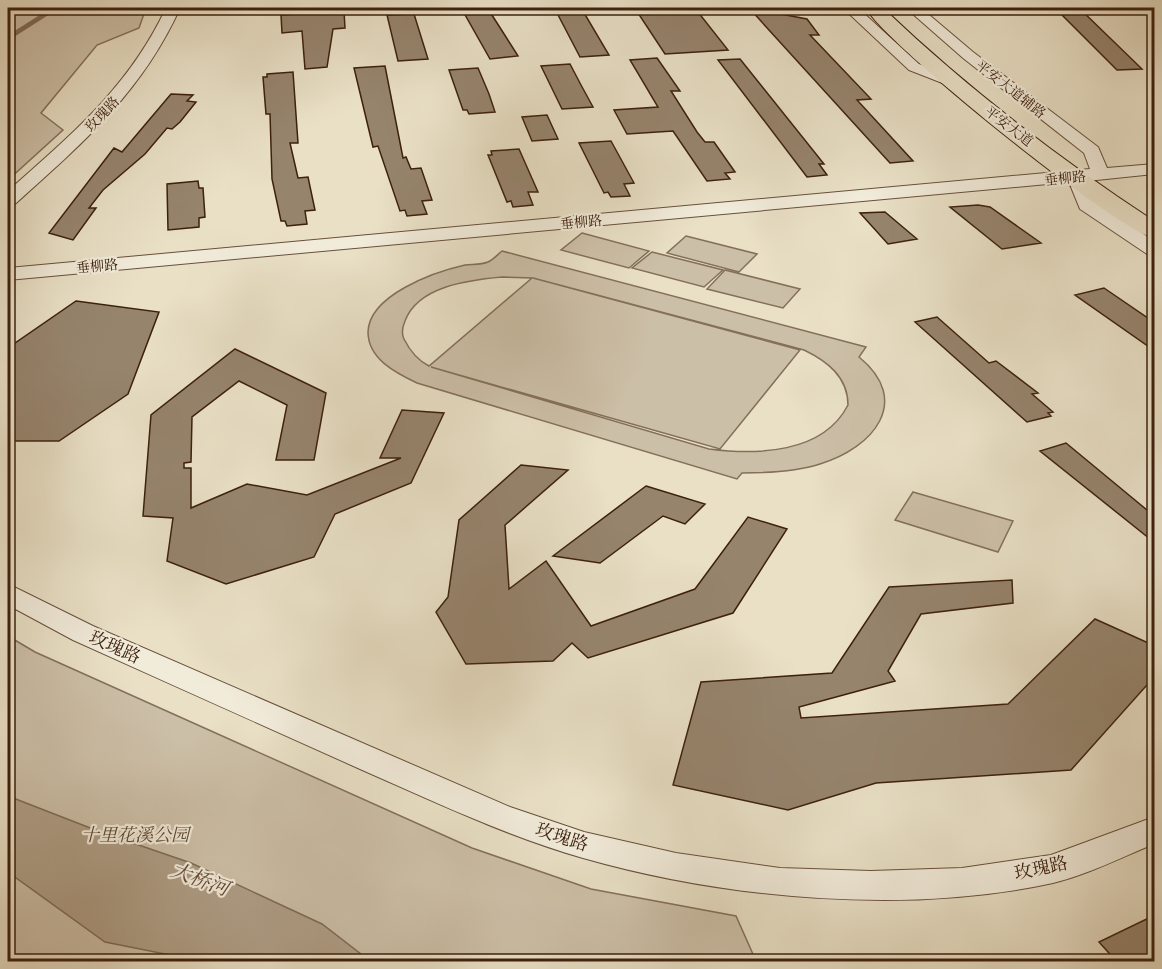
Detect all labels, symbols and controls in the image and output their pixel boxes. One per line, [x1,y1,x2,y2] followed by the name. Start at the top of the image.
[972,56,1050,122] street label: 平安大道辅路
[81,93,123,135] street label: 玫瑰路
[981,102,1037,150] street label: 平安大道
[1043,167,1087,189] street label: 垂柳路
[559,211,603,233] street label: 垂柳路
[75,255,119,277] street label: 垂柳路
[86,626,144,668] street label: 玫瑰路
[533,818,591,856] street label: 玫瑰路
[81,824,192,846] park label: 十里花溪公园
[1012,852,1070,884] street label: 玫瑰路
[168,857,235,902] water label: 大桥河

